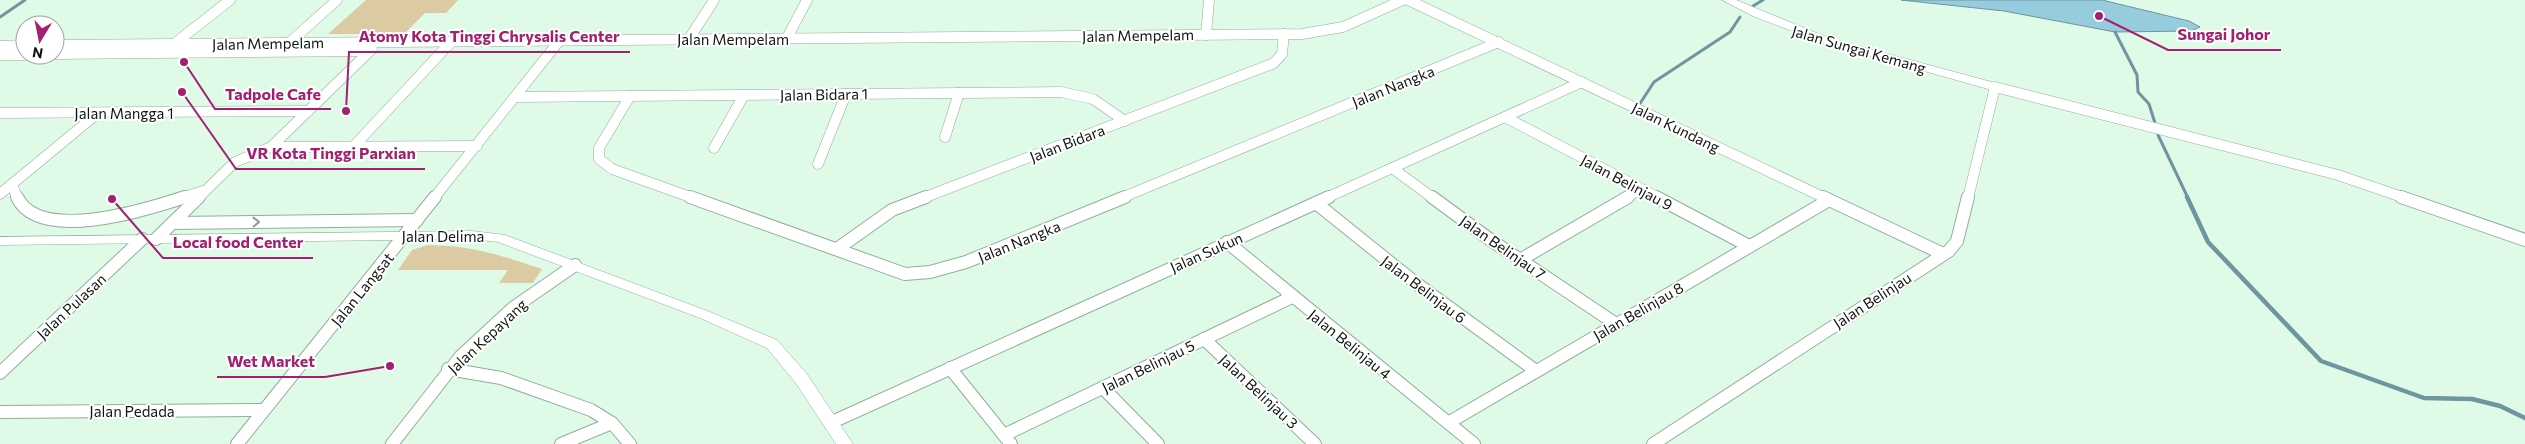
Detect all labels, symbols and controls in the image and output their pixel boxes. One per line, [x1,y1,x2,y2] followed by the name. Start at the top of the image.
[15,15,65,65] north arrow
[2168,19,2281,50] callout: Sungai Johor
[349,21,630,52] callout: Atomy Kota Tinggi Chrysalis Center
[1790,21,1928,77] street label: Jalan Sungai Kemang
[2178,24,2271,43] text: Sungai Johor
[1082,25,1194,45] street label: Jalan Mempelam
[358,26,620,45] text: Atomy Kota Tinggi Chrysalis Center
[677,30,789,48] street label: Jalan Mempelam
[212,33,324,53] street label: Jalan Mempelam
[31,44,44,63] text: N
[1349,61,1437,111] street label: Jalan Nangka
[215,78,331,109] callout: Tadpole Cafe
[225,84,321,103] text: Tadpole Cafe
[780,84,868,104] street label: Jalan Bidara 1
[1629,98,1723,156] street label: Jalan Kundang
[74,104,174,122] street label: Jalan Mangga 1
[1027,120,1107,166] street label: Jalan Bidara
[236,138,425,169] callout: VR Kota Tinggi Parxian
[246,143,416,162] text: VR Kota Tinggi Parxian
[1578,150,1676,214] street label: Jalan Belinjau 9
[1457,211,1549,283] street label: Jalan Belinjau 7
[975,216,1063,266] street label: Jalan Nangka
[253,217,261,227] one-way arrow
[163,227,313,258] callout: Local food Center
[402,227,484,245] street label: Jalan Delima
[1167,228,1245,276] street label: Jalan Sukun
[173,232,304,251] text: Local food Center
[327,249,397,329] street label: Jalan Langsat
[1378,251,1470,327] street label: Jalan Belinjau 6
[1830,268,1914,332] street label: Jalan Belinjau
[33,269,109,343] street label: Jalan Pulasan
[1590,278,1686,344] street label: Jalan Belinjau 8
[444,295,530,377] street label: Jalan Kepayang
[1305,305,1395,383] street label: Jalan Belinjau 4
[1099,336,1197,396] street label: Jalan Belinjau 5
[217,346,325,377] callout: Wet Market
[1216,350,1302,432] street label: Jalan Belinjau 3
[227,351,315,370] text: Wet Market
[89,402,175,420] street label: Jalan Pedada

